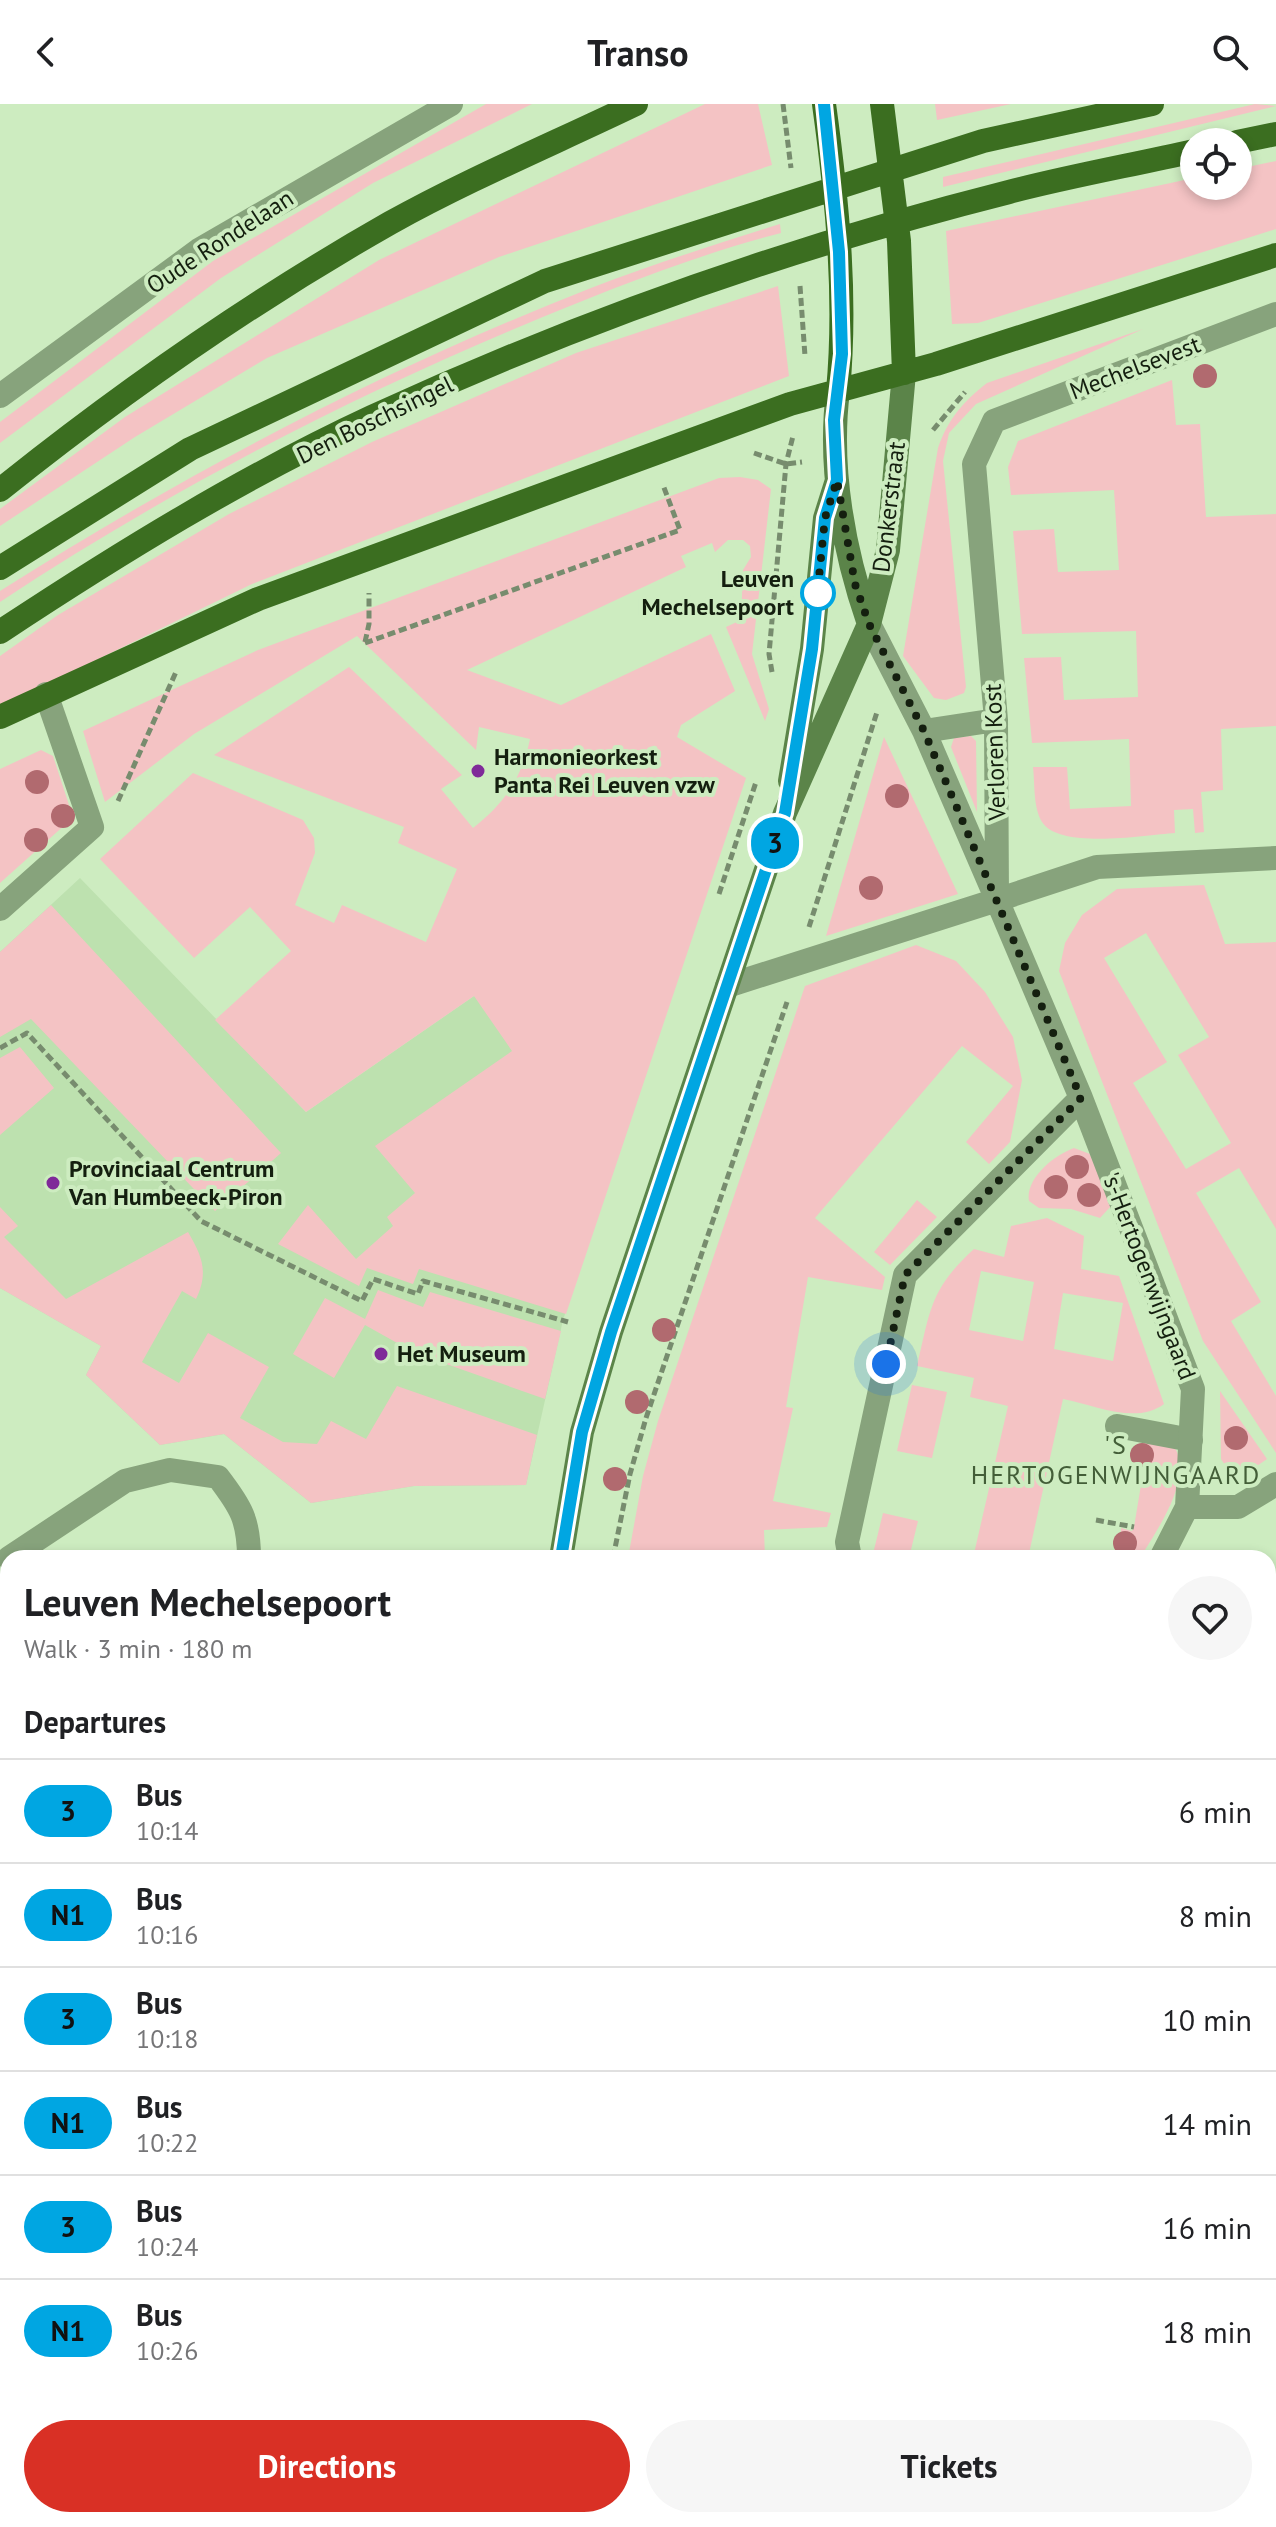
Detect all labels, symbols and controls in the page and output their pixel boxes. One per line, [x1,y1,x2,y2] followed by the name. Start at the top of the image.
[587,29,689,76] text: Transo
[24,30,68,74] icon: back
[1208,30,1252,74] icon: search
[1180,128,1252,200] map controls
[1180,128,1252,200] button: locate
[140,183,299,301] street label: Oude Rondelaan
[1065,328,1205,407] street label: Mechelsevest
[292,368,458,471] street label: Den Boschsingel
[865,440,912,574] street label: Donkerstraat
[641,563,795,622] place label: Leuven Mechelsepoort
[801,576,835,610] marker: Leuven Mechelsepoort
[977,683,1012,822] street label: Verloren Kost
[494,741,716,800] place label: Harmonieorkest Panta Rei Leuven vzw
[469,762,487,780] marker: Harmonieorkest Panta Rei Leuven vzw
[749,817,801,869] line badge: 3
[767,824,783,861] text: 3
[68,1153,282,1212] place label: Provinciaal Centrum Van Humbeeck-Piron
[1096,1168,1203,1384] street label: 's-Hertogenwijngaard
[44,1174,62,1192] marker: Provinciaal Centrum Van Humbeeck-Piron
[397,1338,526,1369] place label: Het Museum
[866,1344,906,1384] your location
[372,1345,390,1363] marker: Het Museum
[971,1428,1261,1491] district label: 'S HERTOGENWIJNGAARD
[1168,1576,1252,1660] button: heart
[24,1577,391,1626] text: Leuven Mechelsepoort
[24,1632,252,1665] text: Walk · 3 min · 180 m
[24,1702,166,1741] text: Departures
[136,1775,183,1814] text: Bus
[60,1792,76,1829] text: 3
[1179,1792,1252,1831] text: 6 min
[136,1814,198,1847] text: 10:14
[136,1879,183,1918] text: Bus
[51,1896,85,1933] text: N1
[1179,1896,1252,1935] text: 8 min
[136,1918,198,1951] text: 10:16
[136,1983,183,2022] text: Bus
[60,2000,76,2037] text: 3
[1162,2000,1252,2039] text: 10 min
[136,2022,198,2055] text: 10:18
[136,2087,183,2126] text: Bus
[51,2104,85,2141] text: N1
[1162,2104,1252,2143] text: 14 min
[136,2126,198,2159] text: 10:22
[136,2191,183,2230] text: Bus
[60,2208,76,2245] text: 3
[1162,2208,1252,2247] text: 16 min
[136,2230,198,2263] text: 10:24
[136,2295,183,2334] text: Bus
[51,2312,85,2349] text: N1
[1162,2312,1252,2351] text: 18 min
[136,2334,198,2367] text: 10:26
[24,2420,630,2512] button: Directions
[646,2420,1252,2512] button: Tickets

